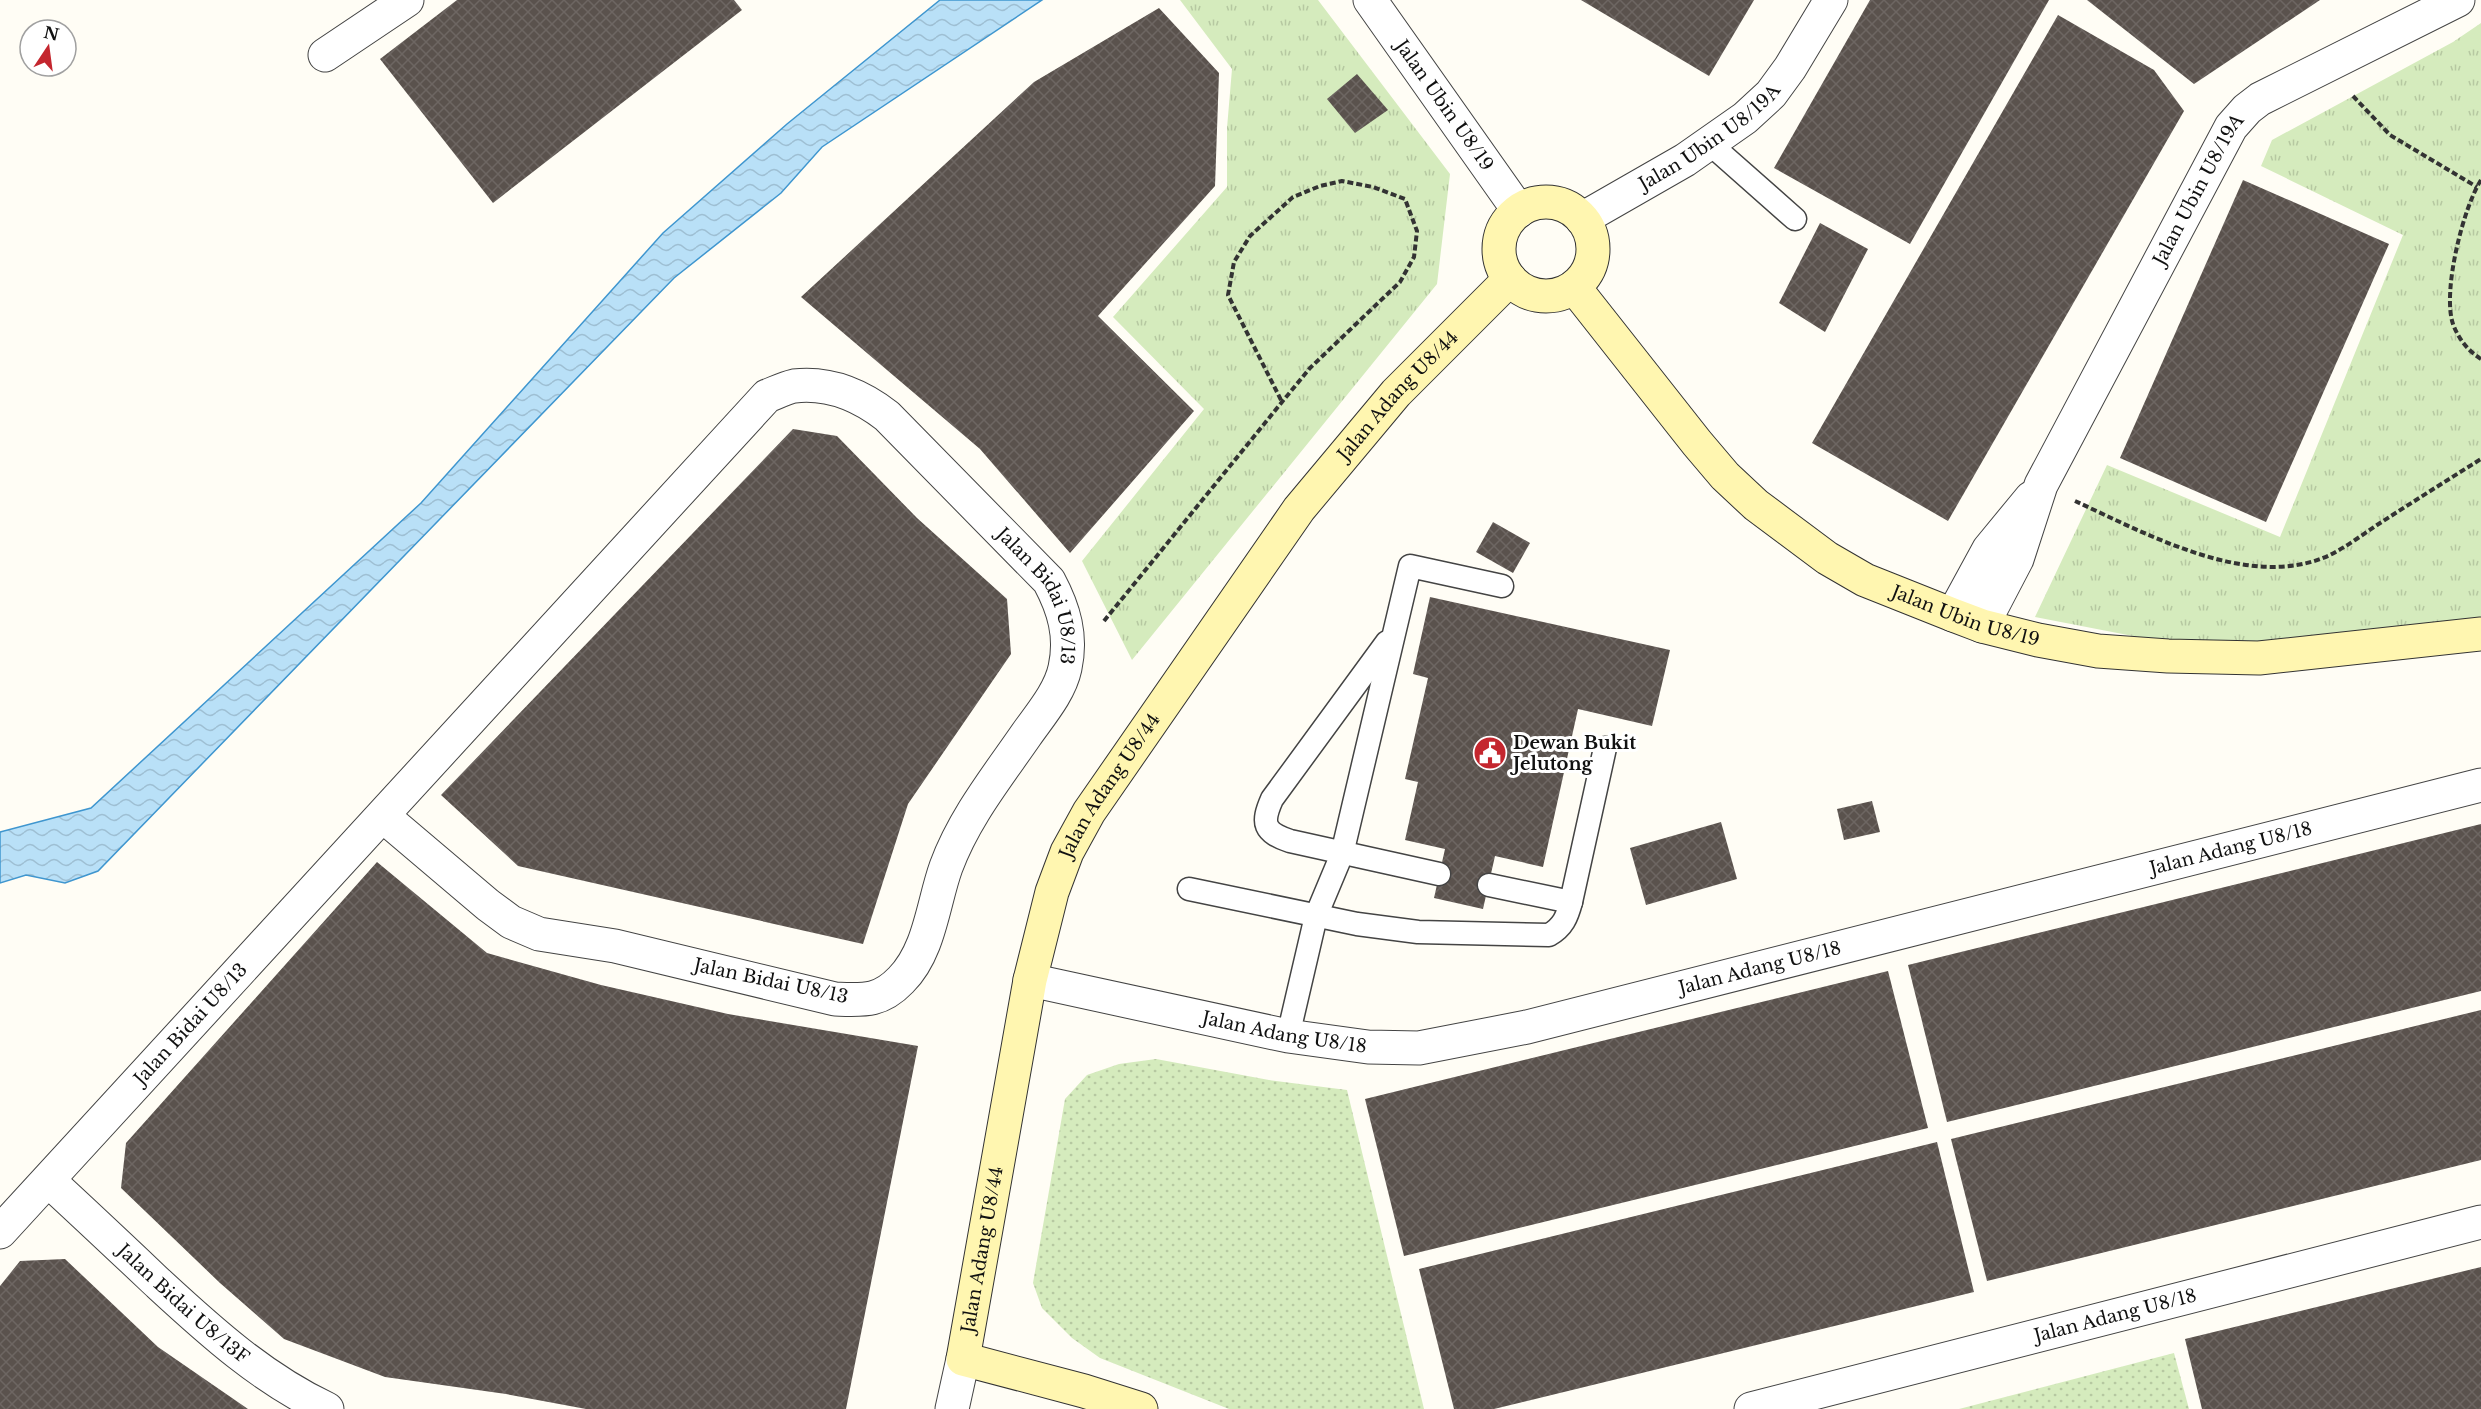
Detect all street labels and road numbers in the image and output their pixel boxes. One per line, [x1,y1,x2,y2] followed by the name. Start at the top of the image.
[1389,34,1498,175] street label: Jalan Ubin U8/19
[1633,79,1786,196] street label: Jalan Ubin U8/19A
[2148,109,2249,271] street label: Jalan Ubin U8/19A
[1332,326,1463,467] street label: Jalan Adang U8/44
[990,522,1079,666] street label: Jalan Bidai U8/13
[1886,580,2042,651] street label: Jalan Ubin U8/19
[1054,709,1165,863] street label: Jalan Adang U8/44
[2145,817,2314,880] street label: Jalan Adang U8/18
[1674,937,1843,1000] street label: Jalan Adang U8/18
[690,954,850,1008] street label: Jalan Bidai U8/13
[128,959,252,1091] street label: Jalan Bidai U8/13
[1198,1006,1368,1058] street label: Jalan Adang U8/18
[956,1165,1008,1336] street label: Jalan Adang U8/44
[111,1238,253,1368] street label: Jalan Bidai U8/13F
[2030,1284,2199,1348] street label: Jalan Adang U8/18

